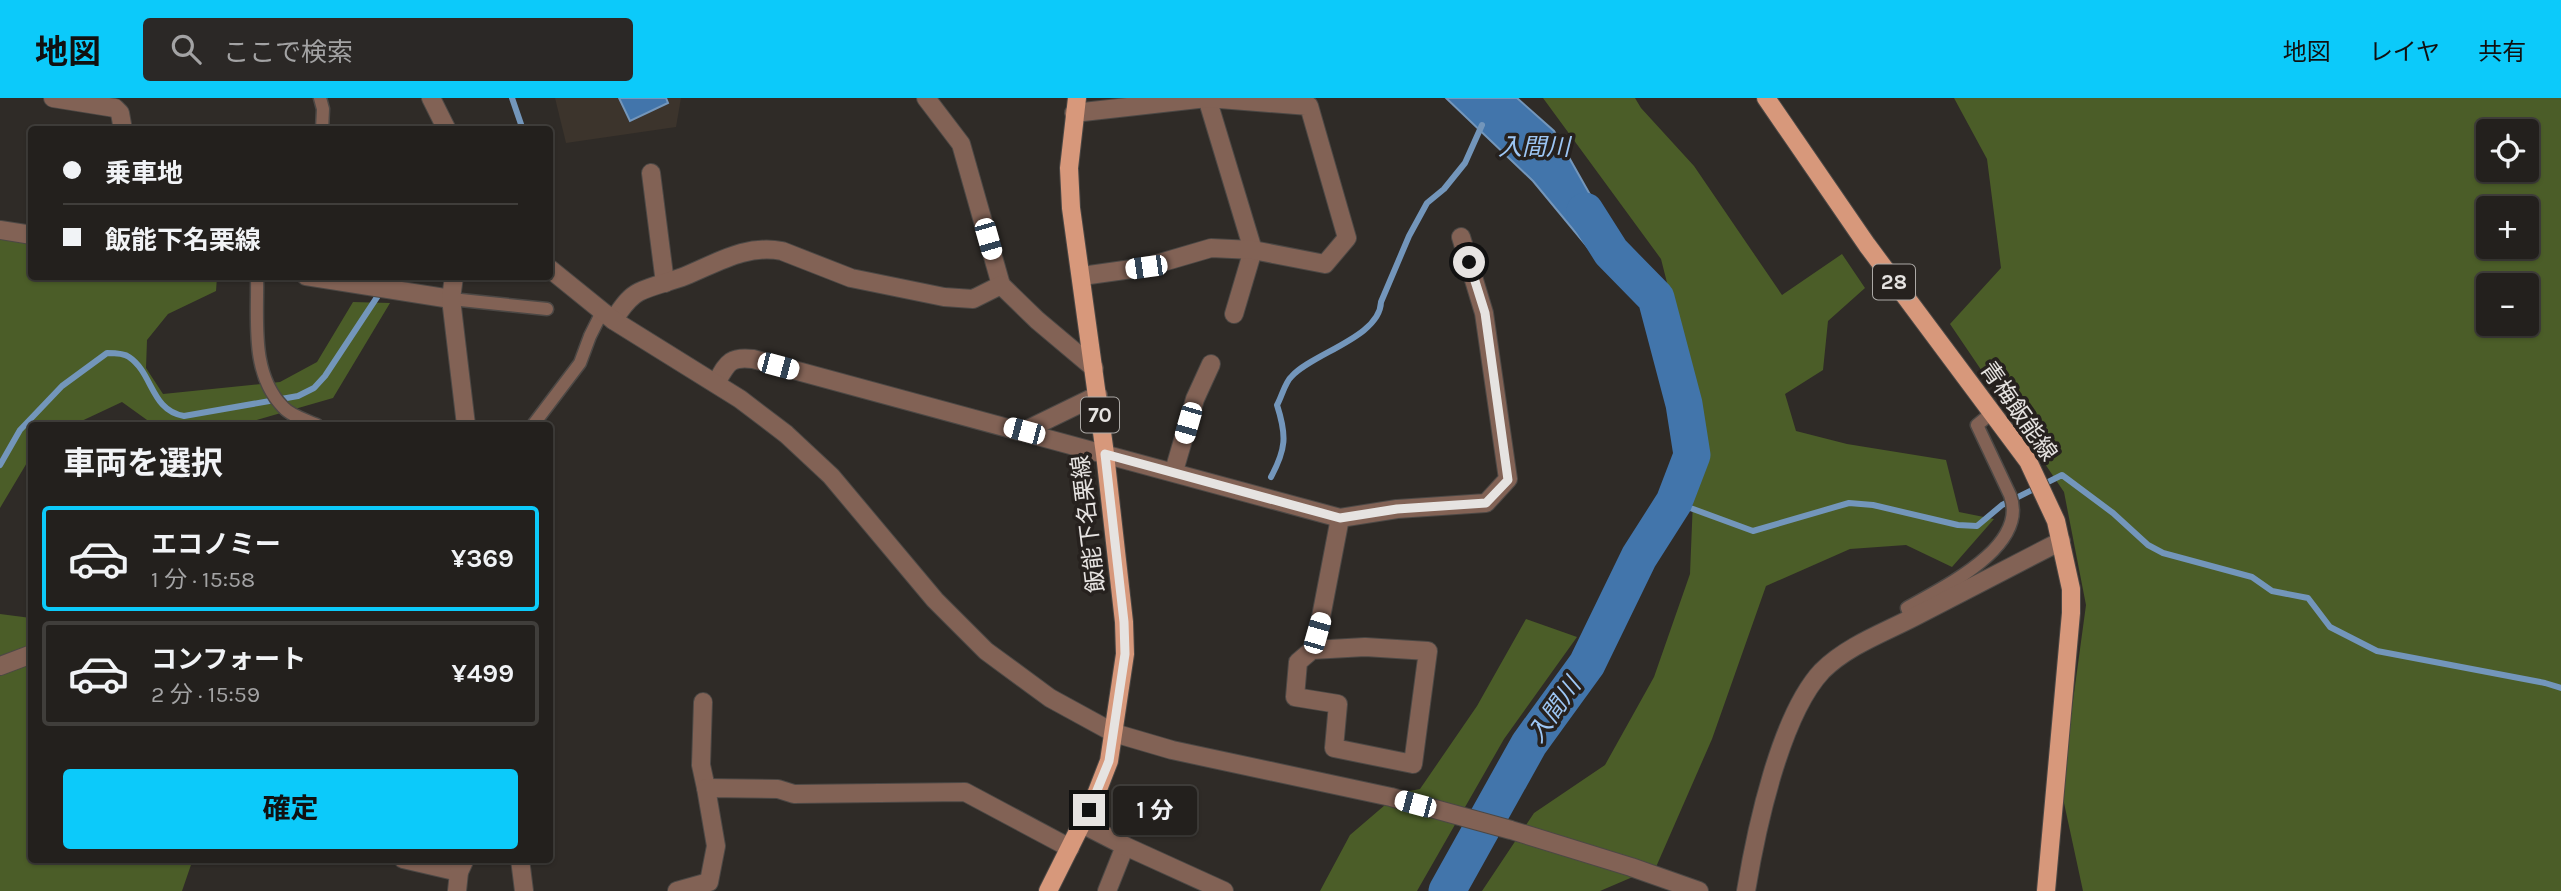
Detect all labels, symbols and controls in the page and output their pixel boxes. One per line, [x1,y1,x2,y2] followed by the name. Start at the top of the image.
[143,18,633,81] search box
[167,30,205,68] icon: search
[35,33,101,71] text: 地図
[223,37,353,68] text: ここで検索
[2283,38,2331,66] text: 地図
[2369,38,2440,66] text: レイヤ
[2478,38,2526,66] text: 共有
[2476,119,2539,336] map controls
[2476,119,2539,182] button: locate
[1498,133,1573,161] water label: 入間川
[105,158,183,189] text: 乗車地
[2476,196,2539,259] button: +
[973,216,1004,262] car
[105,225,261,256] text: 飯能下名栗線
[1453,246,1485,278] route start
[1124,254,1169,280] car
[1873,264,1915,300] road number: 28
[2476,273,2539,336] button: −
[755,350,802,382] car
[1975,356,2063,466] street label: 青梅飯能線
[1081,398,1119,432] road number: 70
[1173,400,1204,446] car
[1001,415,1048,447] car
[63,445,223,482] text: 車両を選択
[1067,454,1110,594] street label: 飯能下名栗線
[67,527,130,590] icon: car
[151,529,281,560] text: エコノミー
[451,543,514,574] text: ¥369
[151,566,255,593] text: 1 分 · 15:58
[1302,610,1333,656] car
[67,642,130,705] icon: car
[151,644,306,675] text: コンフォート
[452,658,514,689] text: ¥499
[1522,670,1588,748] water label: 入間川
[151,681,260,708] text: 2 分 · 15:59
[63,769,518,849] button: 確定
[1114,786,1198,834] callout: 1 分
[1392,788,1439,820] car
[1073,794,1105,826] route end
[1136,797,1174,824] text: 1 分

